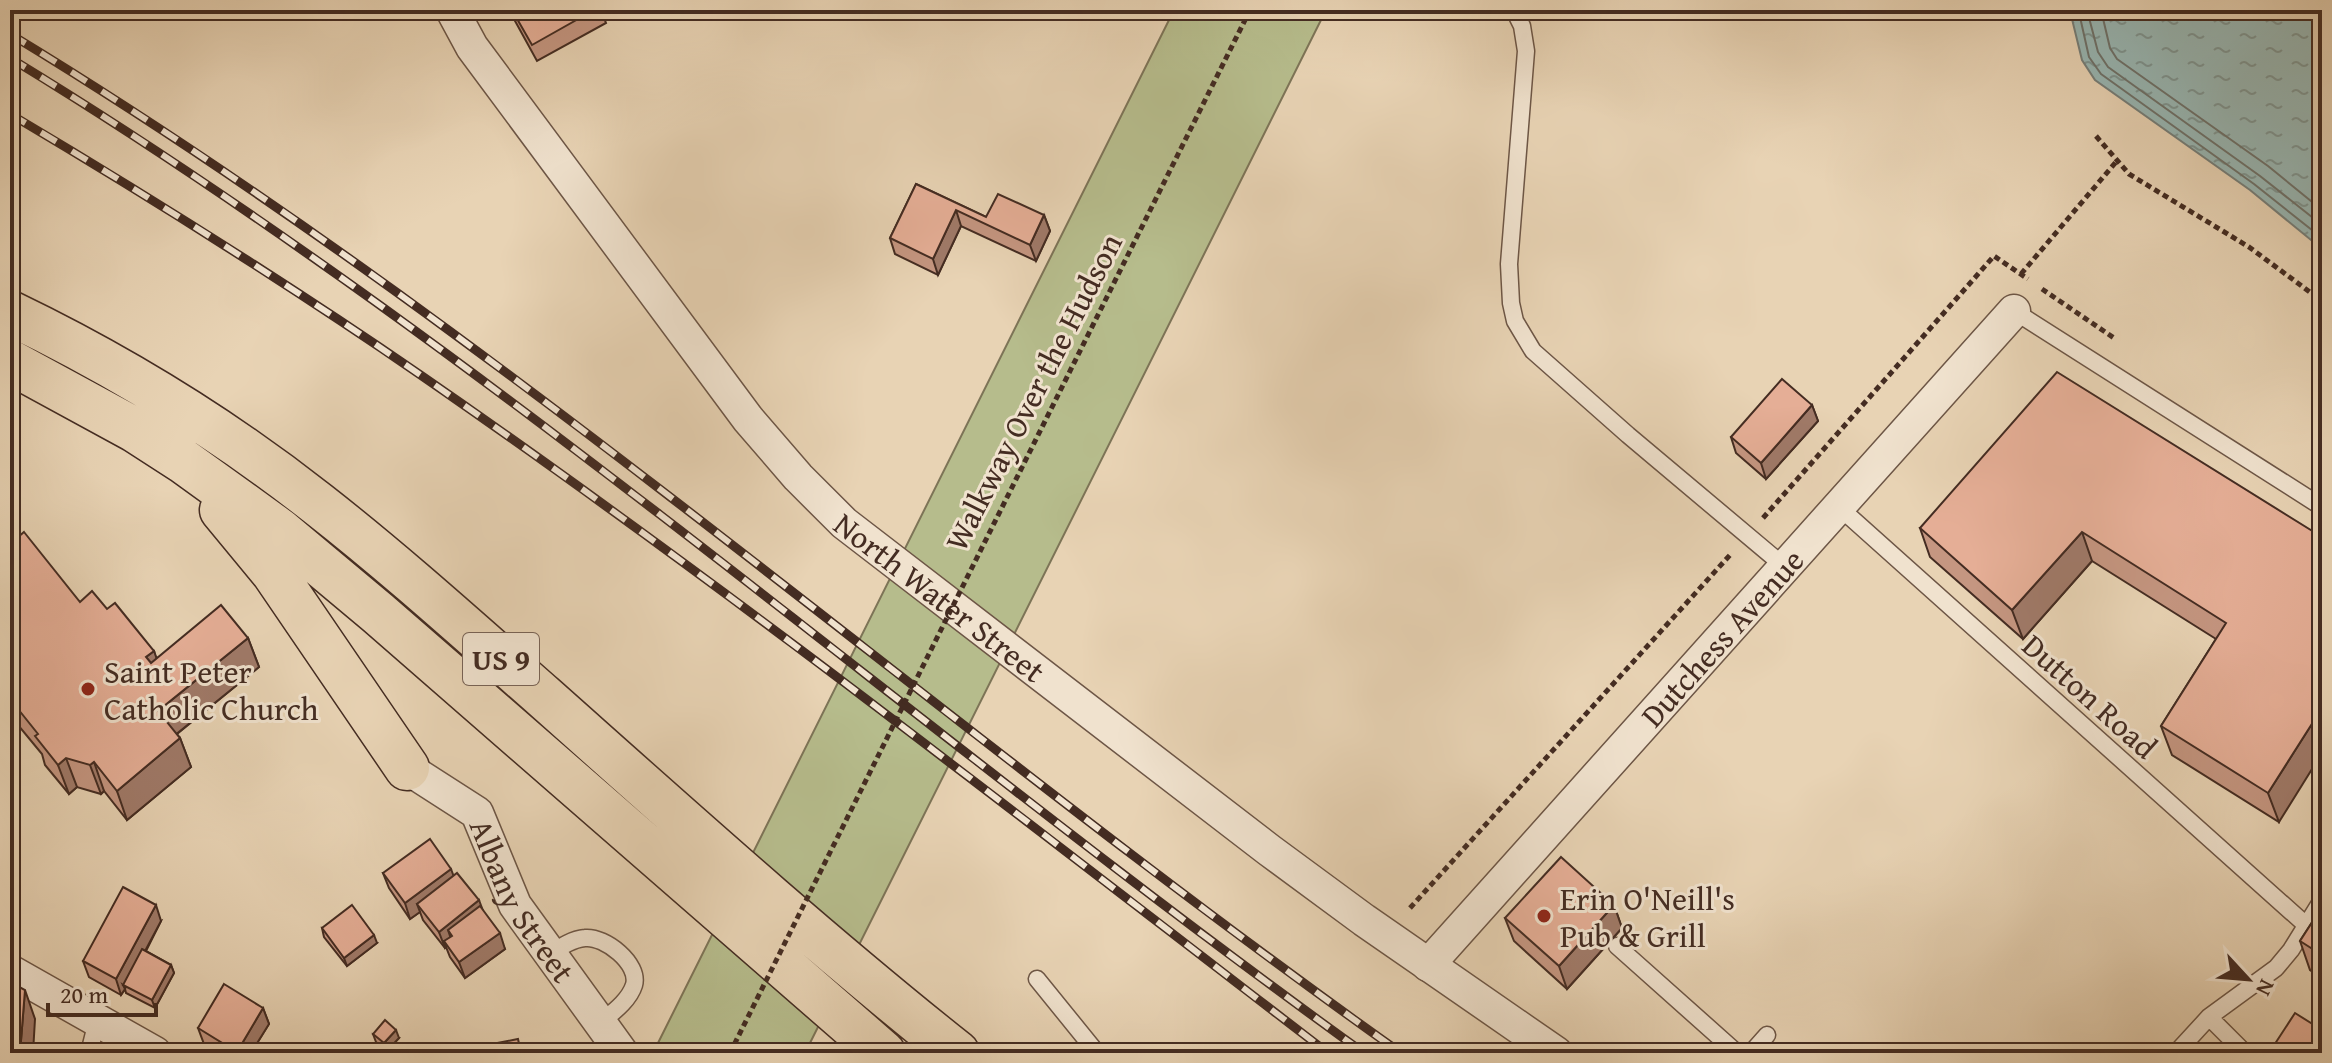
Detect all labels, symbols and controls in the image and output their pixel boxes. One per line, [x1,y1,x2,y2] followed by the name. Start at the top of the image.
[933,225,1134,559] street label: Walkway Over the Hudson
[824,500,1055,693] street label: North Water Street
[1629,538,1814,737] street label: Dutchess Avenue
[2012,622,2168,770] street label: Dutton Road
[463,633,539,685] road number: US 9
[104,648,318,732] place label: Saint Peter Catholic Church
[79,680,97,698] marker: Saint Peter Catholic Church
[458,811,587,992] street label: Albany Street
[1560,875,1735,959] place label: Erin O'Neill's Pub & Grill
[1535,907,1553,925] marker: Erin O'Neill's Pub & Grill
[2208,939,2288,1019] north arrow
[48,967,156,1017] scale bar
[2248,974,2284,1002] text: N
[60,977,108,1012] text: 20 m

